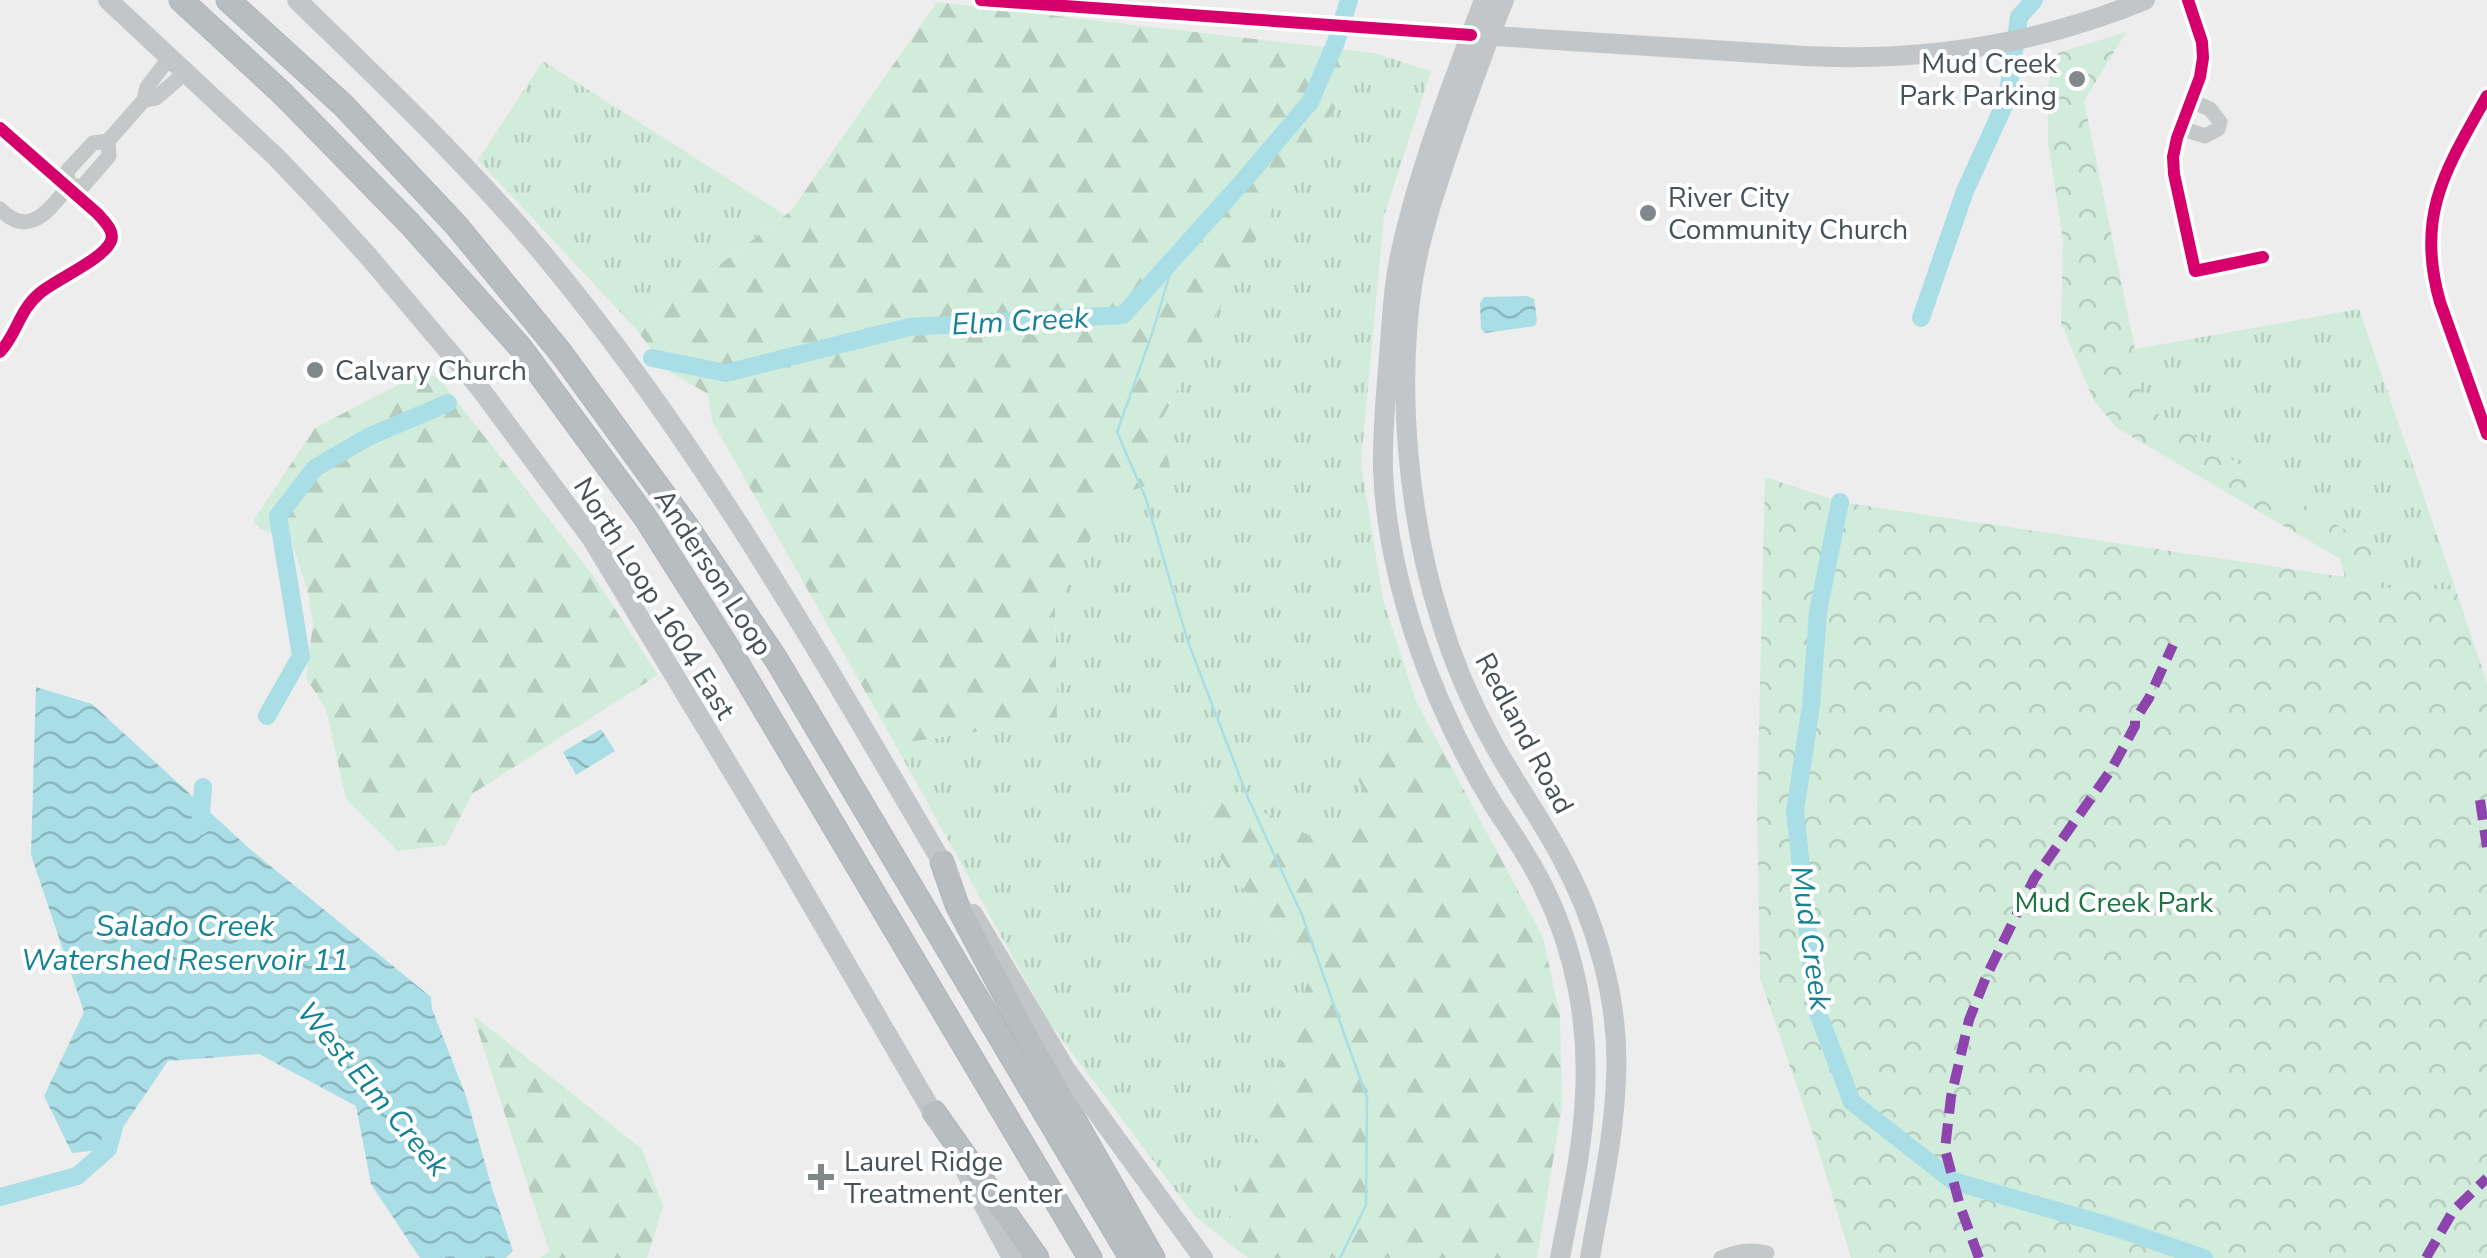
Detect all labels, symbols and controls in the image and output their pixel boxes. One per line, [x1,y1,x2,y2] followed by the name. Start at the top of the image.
[1899,45,2058,115] place label: Mud Creek Park Parking
[2066,68,2088,90] marker: Mud Creek Park Parking
[1668,179,1908,249] place label: River City Community Church
[1637,202,1659,224] marker: River City Community Church
[950,297,1091,346] water label: Elm Creek
[335,352,527,390] place label: Calvary Church
[304,359,326,381] marker: Calvary Church
[564,471,744,727] street label: North Loop 1604 East
[645,482,781,663] street label: Anderson Loop
[1466,646,1583,821] street label: Redland Road
[1780,863,1841,1014] water label: Mud Creek
[2015,884,2214,922] park label: Mud Creek Park
[21,906,349,981] water label: Salado Creek Watershed Reservoir 11
[287,993,459,1186] water label: West Elm Creek
[844,1143,1063,1213] place label: Laurel Ridge Treatment Center
[808,1164,834,1190] marker: Laurel Ridge Treatment Center

